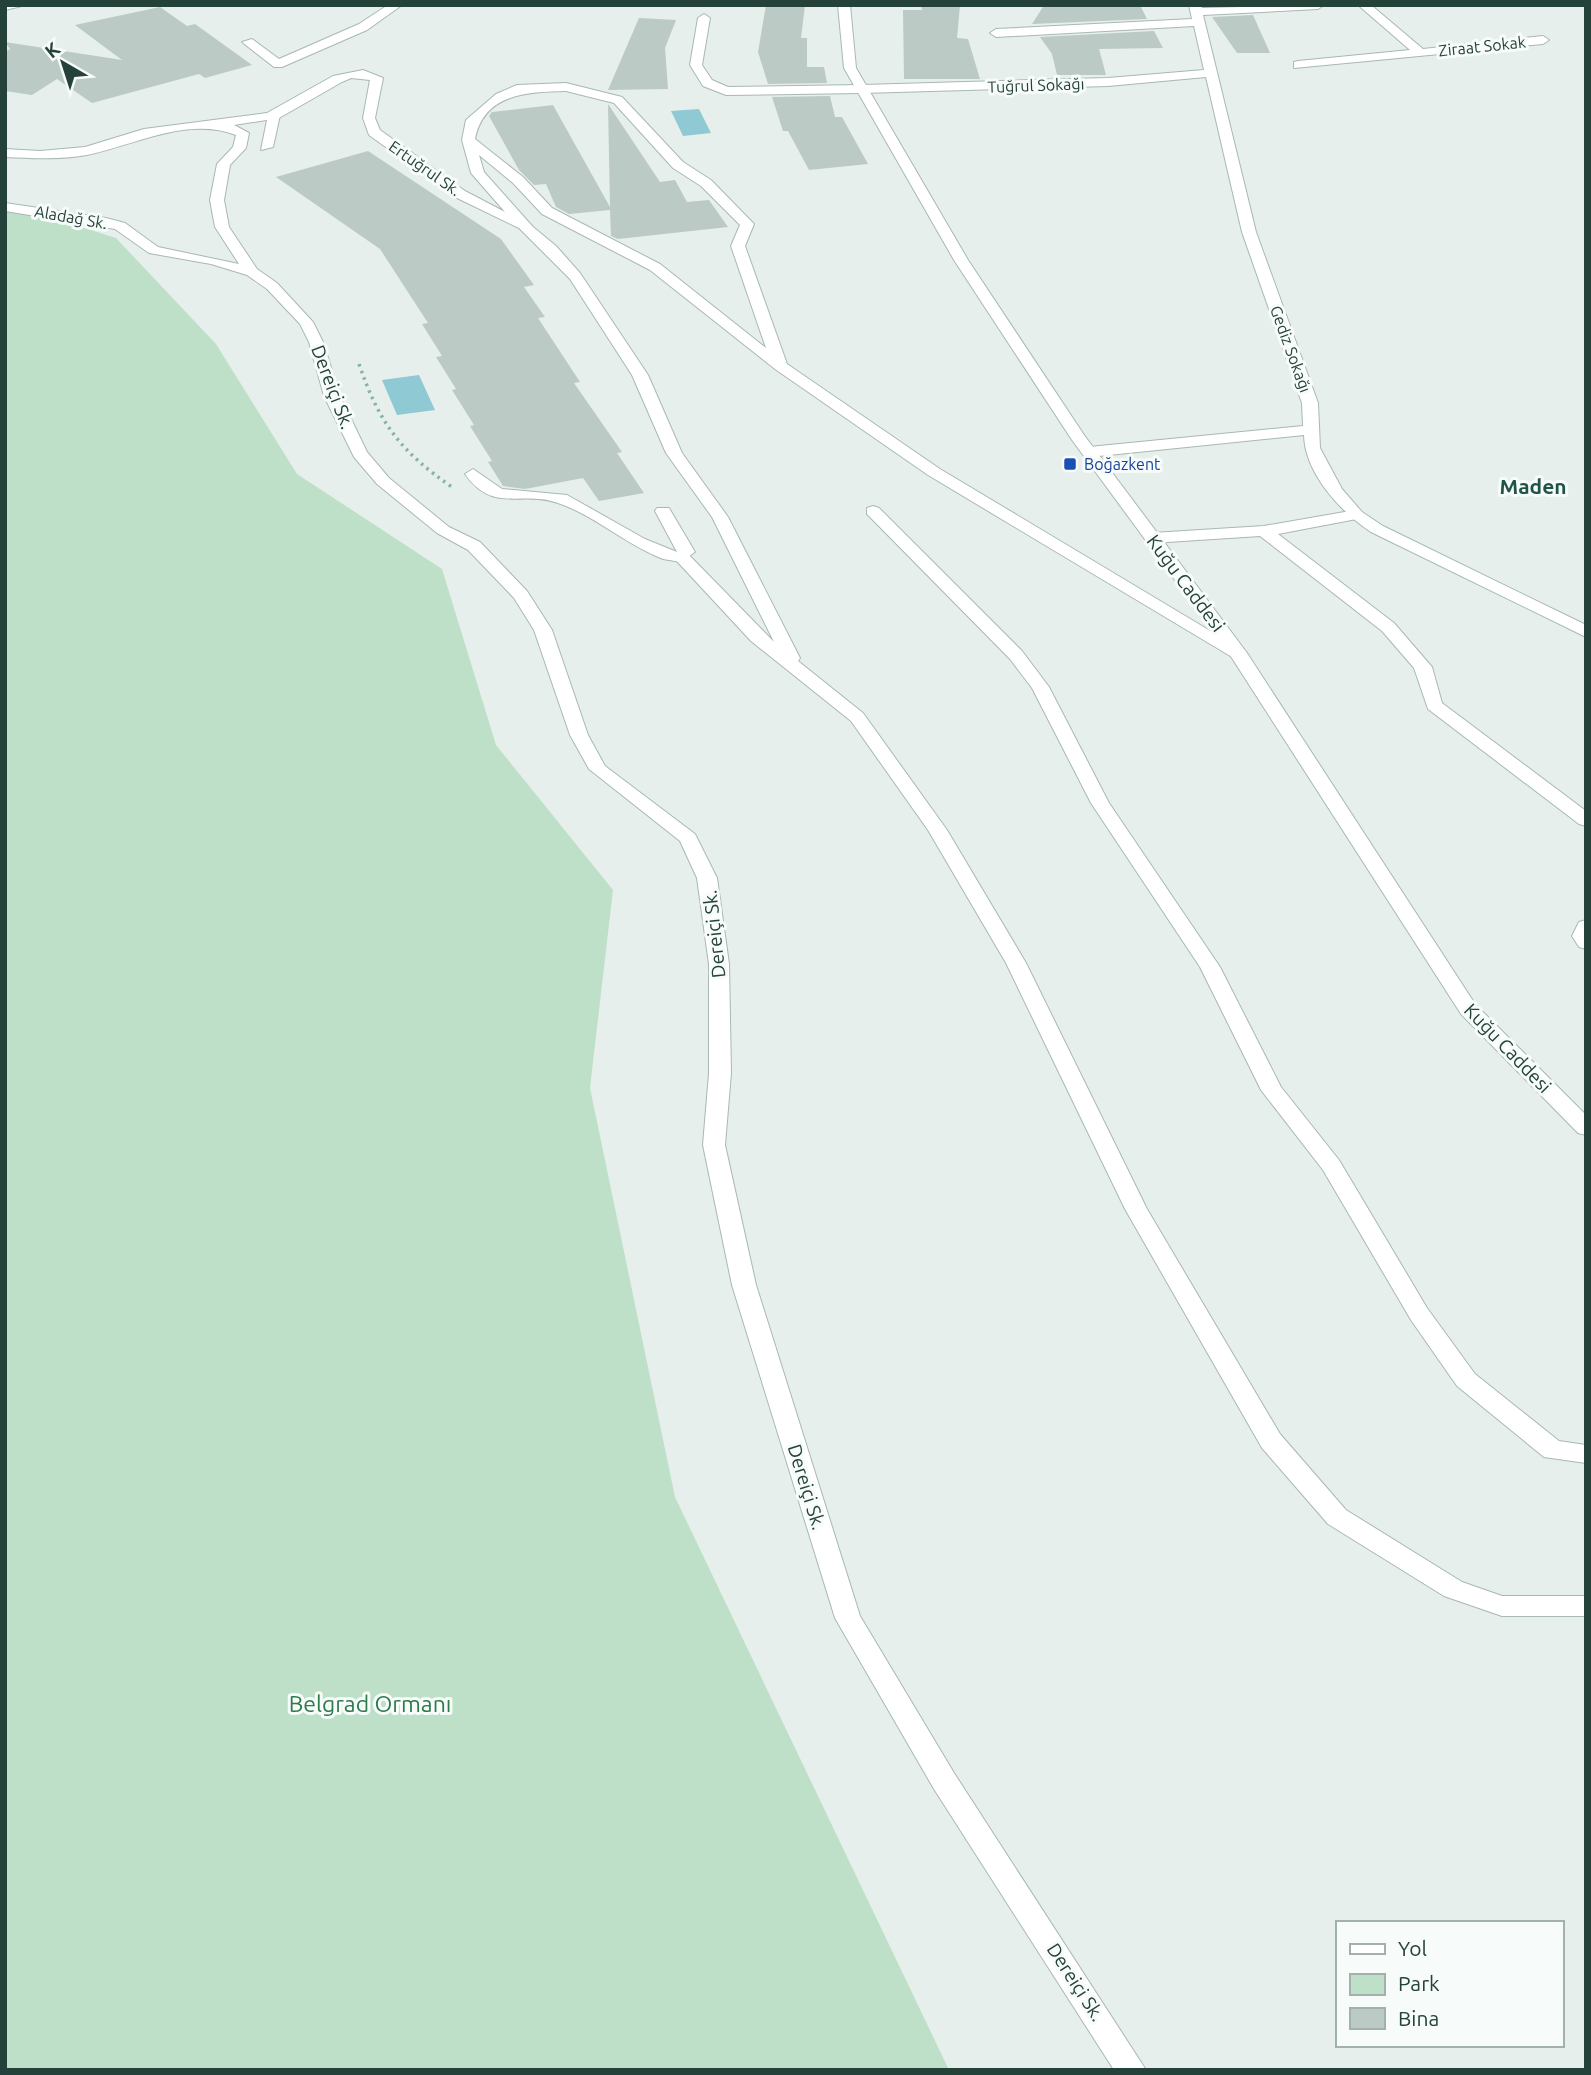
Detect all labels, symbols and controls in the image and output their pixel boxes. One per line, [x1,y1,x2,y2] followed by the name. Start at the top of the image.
[28,28,98,98] north arrow
[1437,32,1527,60] street label: Ziraat Sokak
[40,37,64,62] text: K
[987,74,1085,96] street label: Tuğrul Sokağı
[386,137,464,199] street label: Ertuğrul Sk.
[33,202,109,232] street label: Aladağ Sk.
[1267,303,1315,395] street label: Gediz Sokağı
[307,342,359,432] street label: Dereiçi Sk.
[1084,455,1161,473] place label: Boğazkent
[1062,456,1078,472] marker: Boğazkent
[1499,474,1567,498] district label: Maden
[1142,530,1230,636] street label: Kuğu Caddesi
[698,889,730,979] street label: Dereiçi Sk.
[1460,999,1556,1097] street label: Kuğu Caddesi
[784,1442,830,1532] street label: Dereiçi Sk.
[289,1691,451,1716] park label: Belgrad Ormanı
[1336,1921,1563,2047] legend
[1398,1936,1427,1960] text: Yol
[1043,1939,1109,2025] street label: Dereiçi Sk.
[1398,1971,1440,1995] text: Park
[1398,2006,1439,2030] text: Bina

